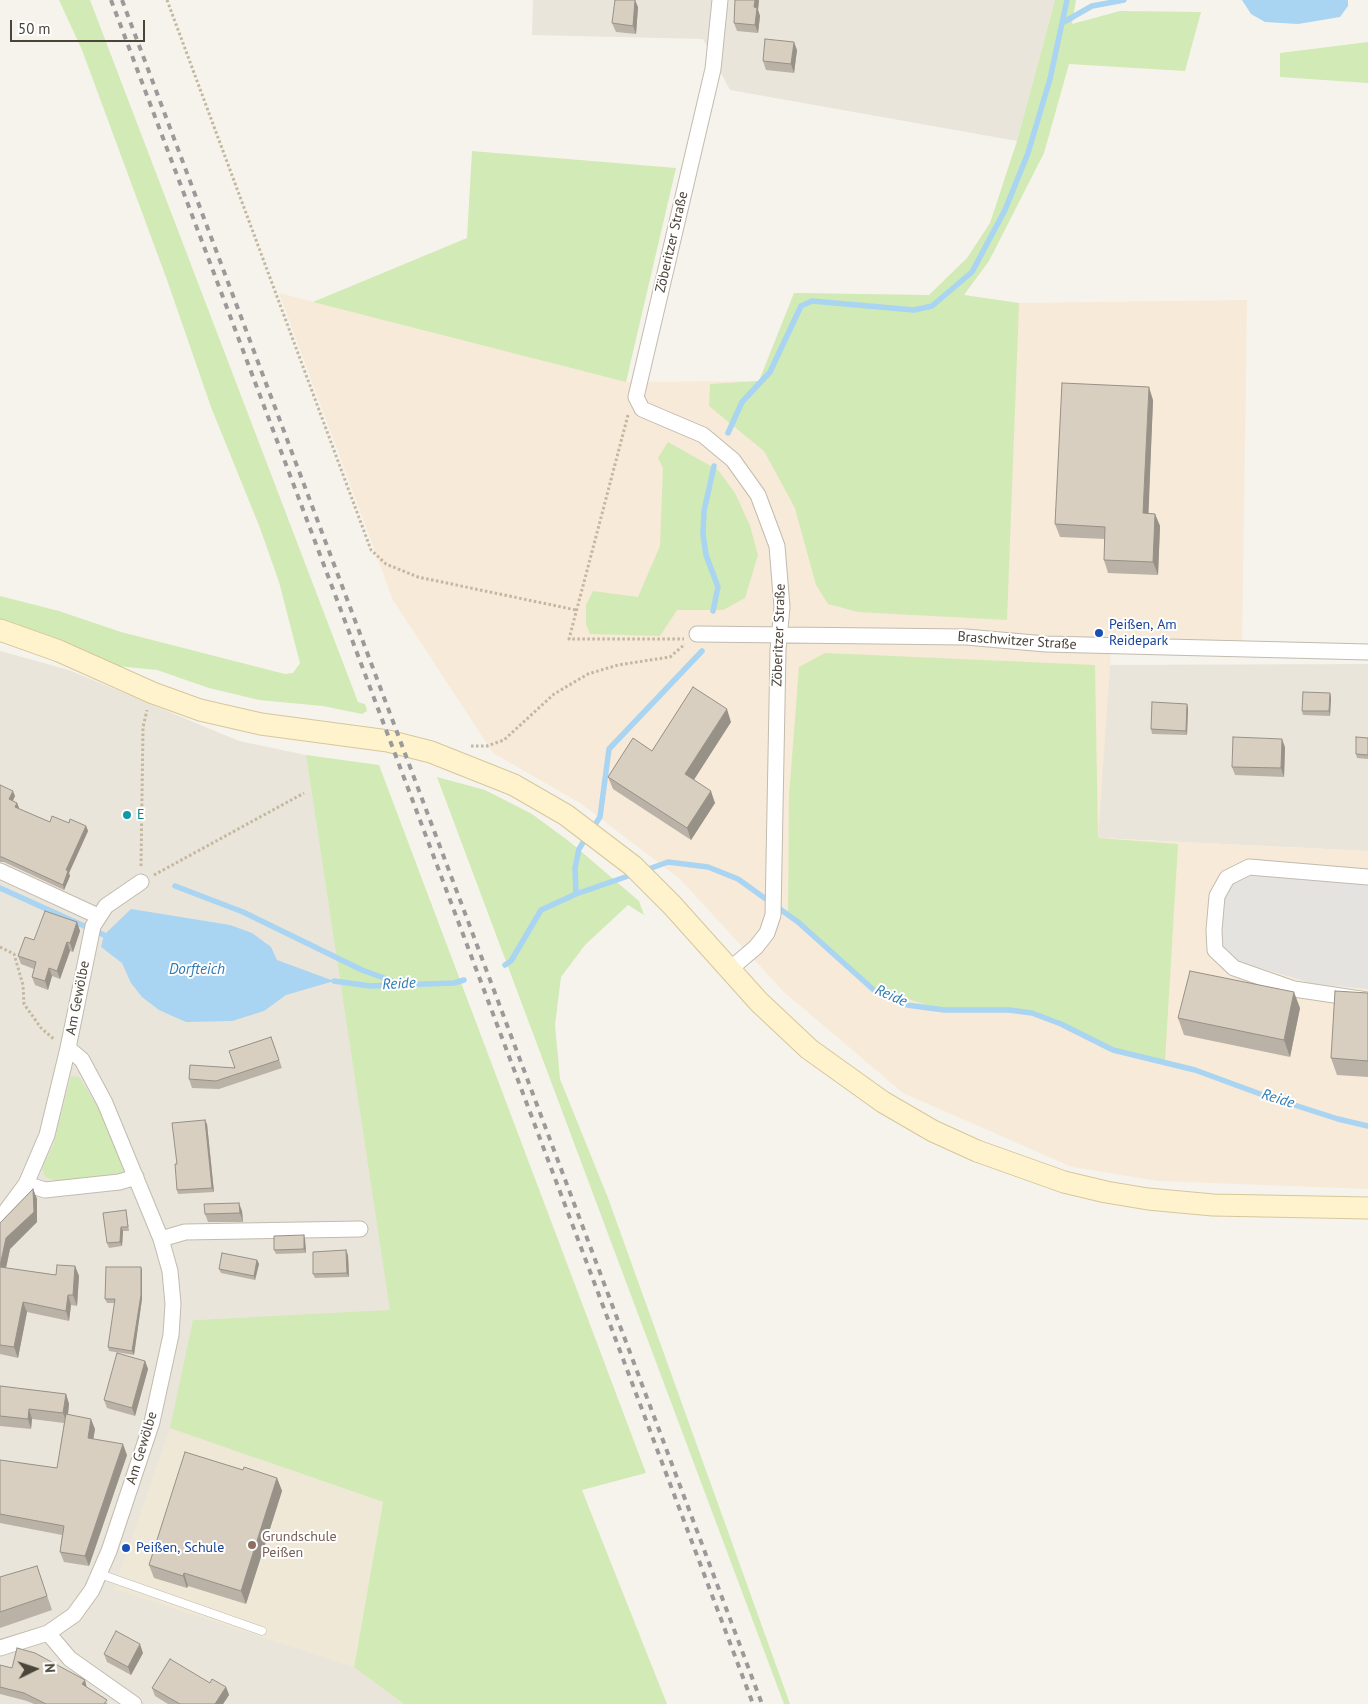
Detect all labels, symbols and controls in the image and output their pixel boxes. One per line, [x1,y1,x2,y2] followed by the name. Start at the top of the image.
[12,10,148,42] scale bar
[18,19,51,38] text: 50 m
[652,190,692,294] street label: Zöberitzer Straße
[769,583,789,687] street label: Zöberitzer Straße
[1109,617,1177,650] place label: Peißen, Am Reidepark
[1093,627,1105,639] marker: Peißen, Am Reidepark
[957,628,1077,654] street label: Braschwitzer Straße
[137,807,145,823] place label: E
[121,809,133,821] marker: E
[63,959,93,1037] street label: Am Gewölbe
[169,961,225,979] water label: Dorfteich
[382,974,416,994] water label: Reide
[872,981,910,1011] water label: Reide
[1259,1086,1297,1112] water label: Reide
[123,1410,161,1486] street label: Am Gewölbe
[262,1529,337,1561] place label: Grundschule Peißen
[246,1539,258,1551] marker: Grundschule Peißen
[136,1540,224,1556] place label: Peißen, Schule
[120,1542,132,1554] marker: Peißen, Schule
[10,1644,60,1694] north arrow
[41,1663,59,1673] text: N

